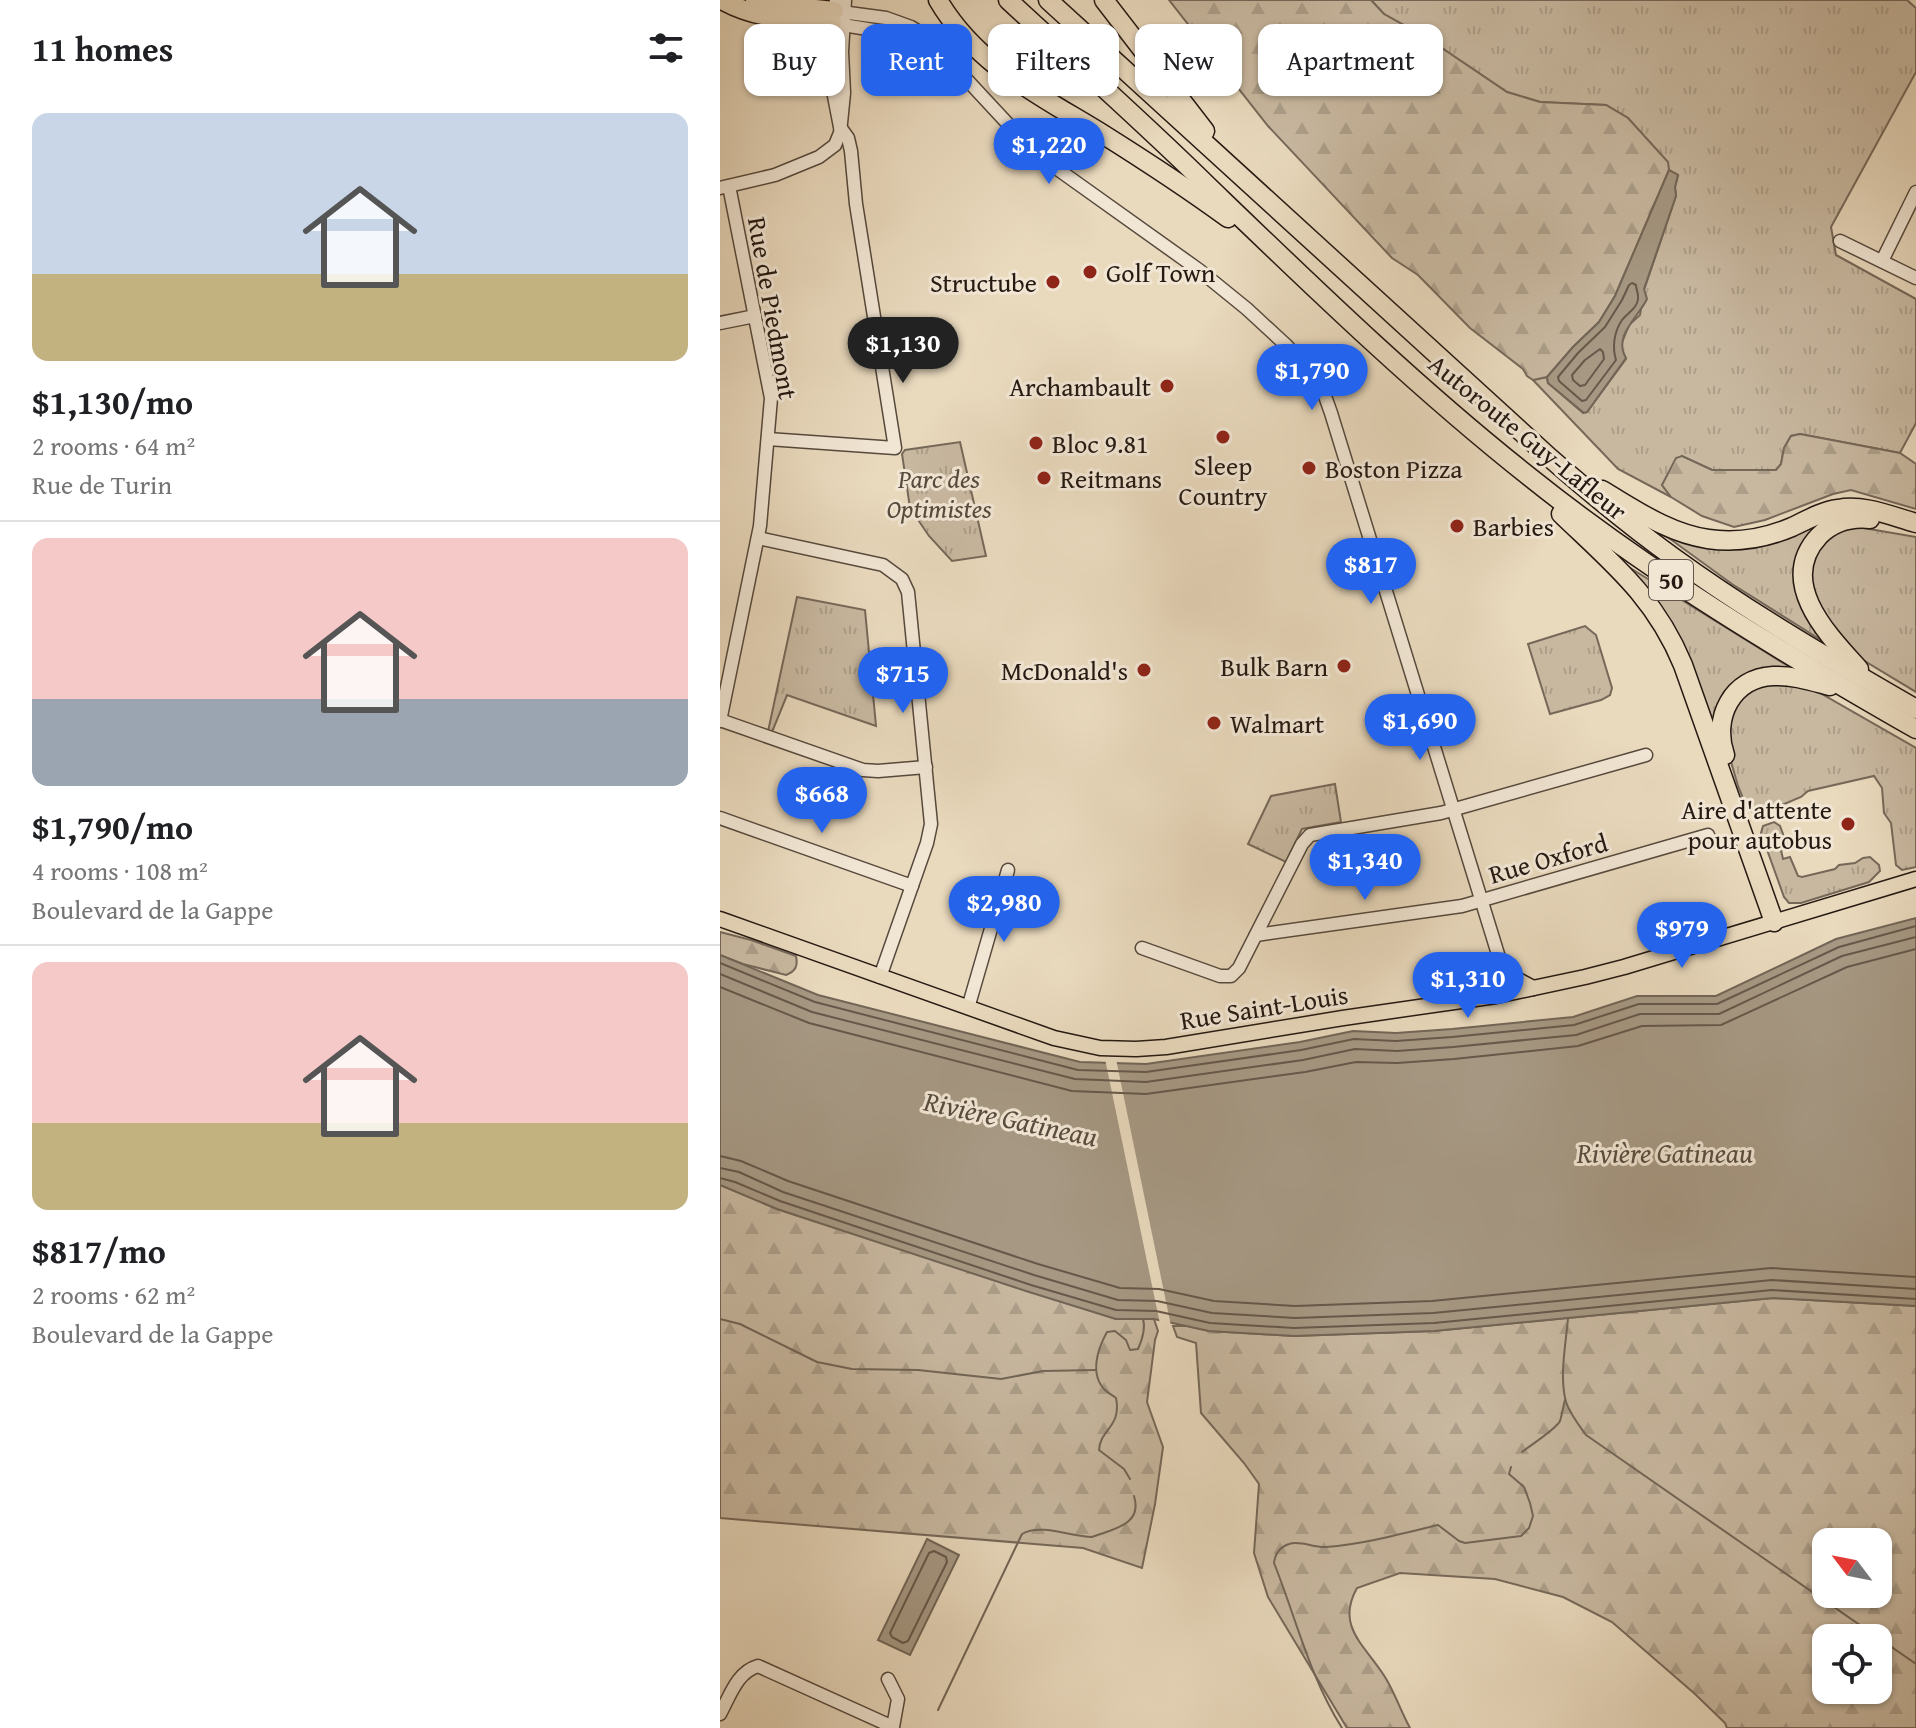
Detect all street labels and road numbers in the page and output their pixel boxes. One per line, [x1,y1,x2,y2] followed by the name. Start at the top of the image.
[738,214,808,402] street label: Rue de Piedmont
[1420,344,1636,530] street label: Autoroute Guy-Lafleur
[1649,560,1693,600] road number: 50
[1484,822,1612,894] street label: Rue Oxford
[1177,974,1351,1040] street label: Rue Saint-Louis

